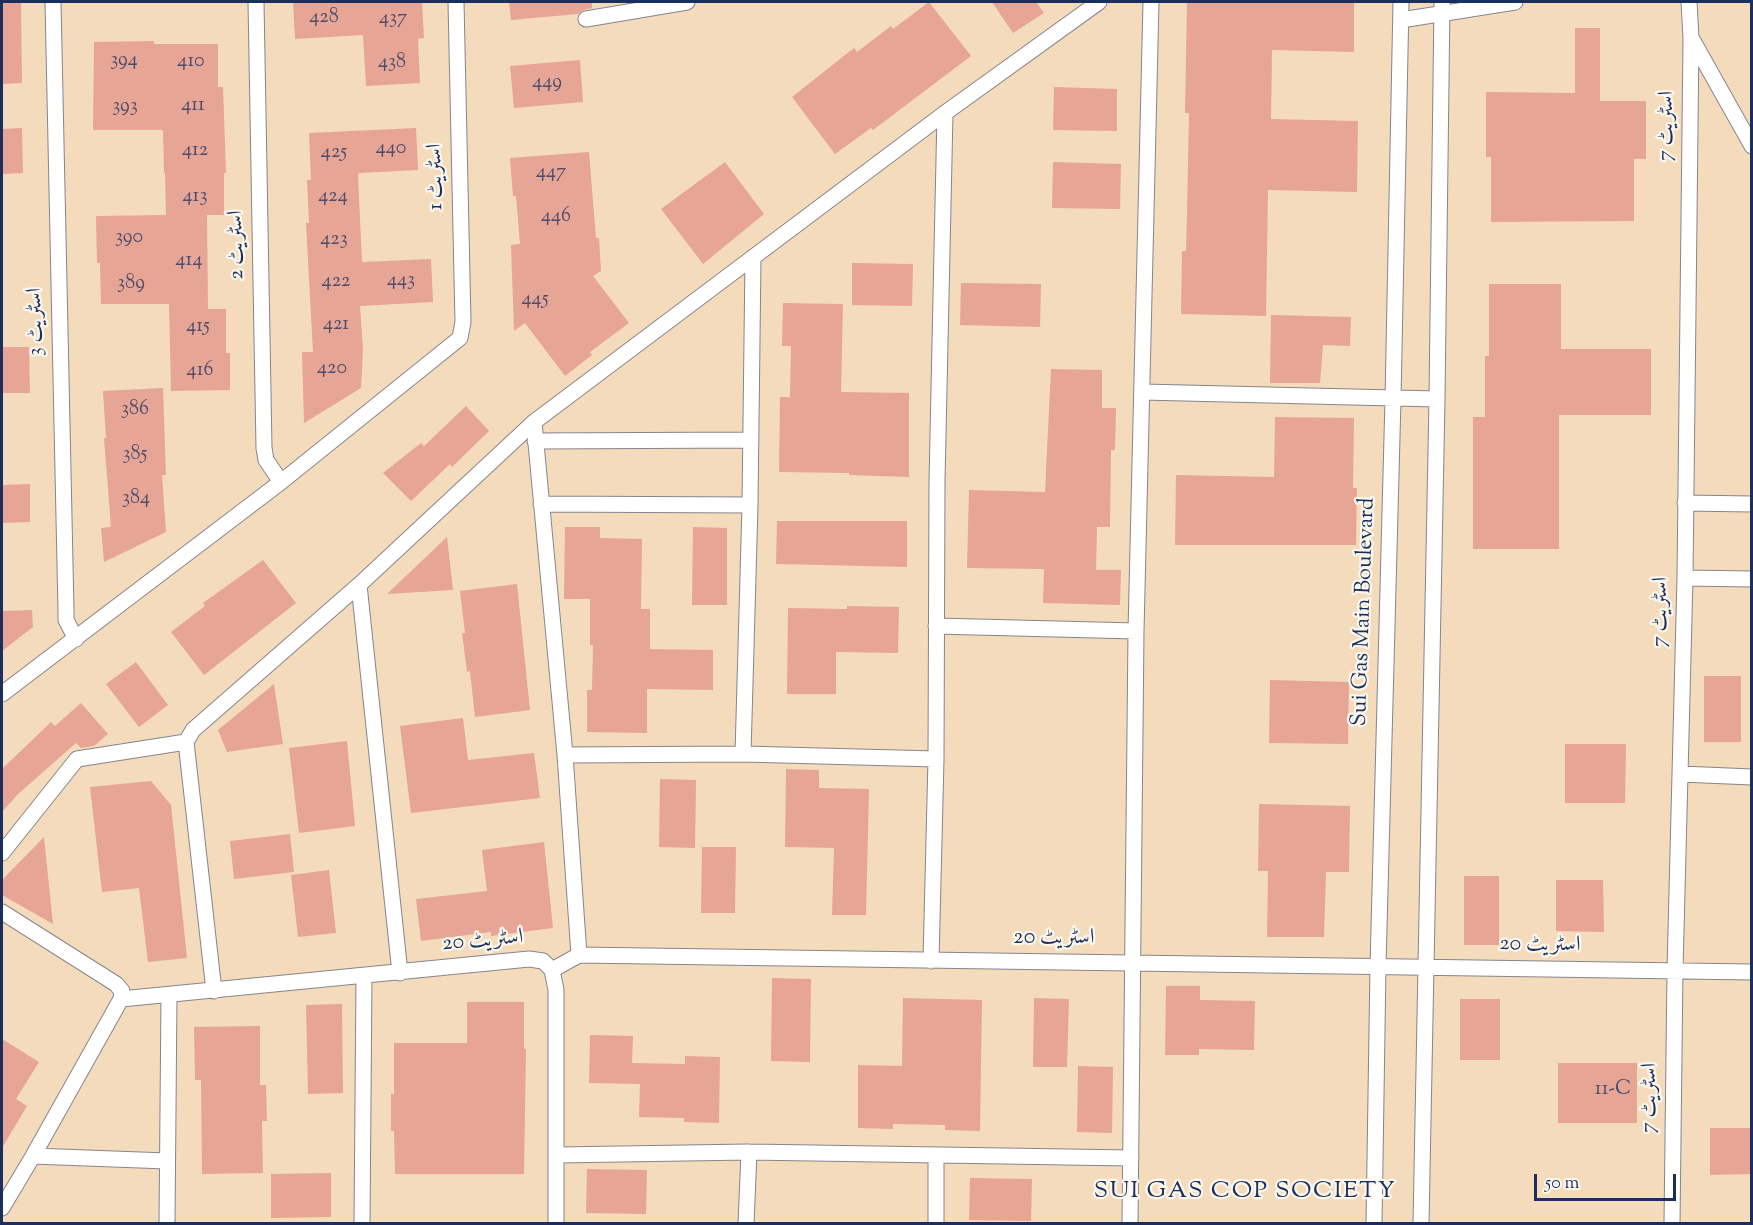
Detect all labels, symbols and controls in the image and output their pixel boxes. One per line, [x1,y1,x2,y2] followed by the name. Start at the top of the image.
[309,7,339,31] house number: 428
[379,8,407,32] house number: 437
[110,50,138,74] house number: 394
[177,51,205,75] house number: 410
[378,52,406,76] house number: 438
[532,72,562,96] house number: 449
[1654,91,1682,161] street label: اسٹریٹ 7
[181,95,205,119] house number: 411
[112,96,138,120] house number: 393
[376,138,406,162] house number: 440
[182,140,208,164] house number: 412
[321,142,347,166] house number: 425
[423,143,451,211] street label: اسٹریٹ 1
[536,162,566,186] house number: 447
[183,186,207,210] house number: 413
[318,186,348,210] house number: 424
[541,206,571,230] house number: 446
[224,210,252,280] street label: اسٹریٹ 2
[115,227,143,251] house number: 390
[320,229,348,253] house number: 423
[176,250,202,274] house number: 414
[387,270,415,294] house number: 443
[322,271,350,295] house number: 422
[117,273,145,297] house number: 389
[23,288,51,356] street label: اسٹریٹ 3
[522,289,548,313] house number: 445
[323,314,349,338] house number: 421
[186,316,210,340] house number: 415
[317,358,347,382] house number: 420
[187,360,213,384] house number: 416
[121,399,149,423] house number: 386
[123,444,147,468] house number: 385
[122,488,150,512] house number: 384
[1348,497,1382,727] street label: Sui Gas Main Boulevard
[1648,577,1676,647] street label: اسٹریٹ 7
[441,925,525,959] street label: اسٹریٹ 20
[1013,926,1095,952] street label: اسٹریٹ 20
[1499,932,1581,960] street label: اسٹریٹ 20
[1637,1063,1665,1133] street label: اسٹریٹ 7
[1595,1079,1631,1103] house number: 11-C
[1537,1162,1680,1200] scale bar
[1545,1171,1579,1197] text: 50 m
[1094,1179,1396,1207] district label: SUI GAS COP SOCIETY

